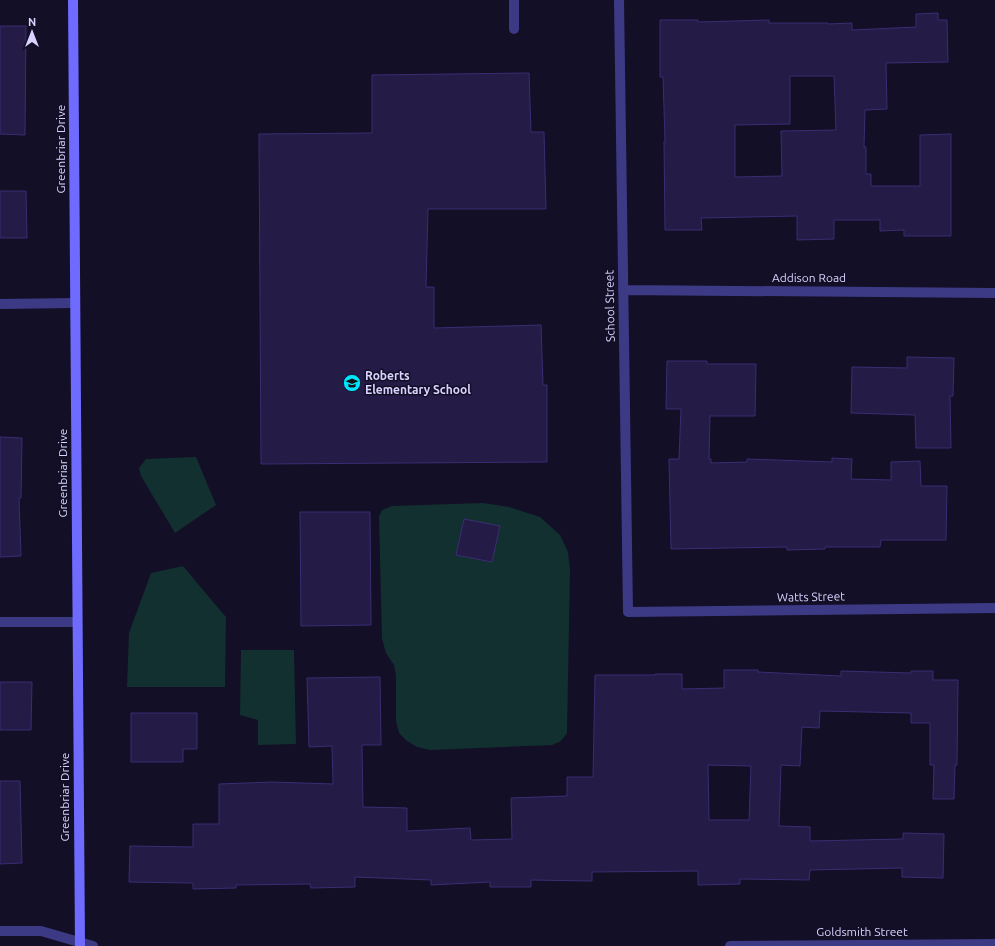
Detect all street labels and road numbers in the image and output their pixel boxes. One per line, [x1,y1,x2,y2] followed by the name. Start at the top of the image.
[54,105,67,193] street label: Greenbriar Drive
[602,270,617,342] street label: School Street
[772,271,846,284] street label: Addison Road
[56,429,69,517] street label: Greenbriar Drive
[777,589,845,604] street label: Watts Street
[58,753,71,841] street label: Greenbriar Drive
[816,925,908,938] street label: Goldsmith Street

